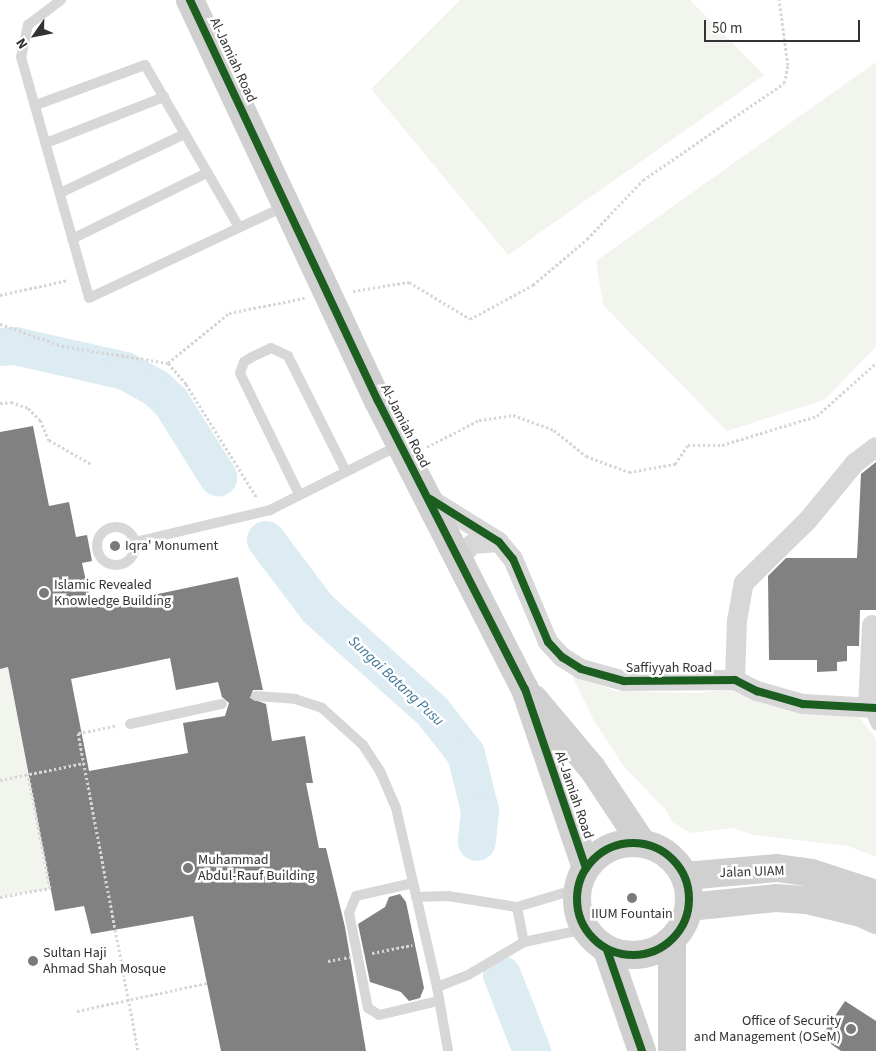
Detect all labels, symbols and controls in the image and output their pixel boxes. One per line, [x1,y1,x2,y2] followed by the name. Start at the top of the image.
[10,10,60,60] north arrow
[706,10,862,42] scale bar
[206,15,260,105] street label: Al-Jamiah Road
[712,18,742,39] text: 50 m
[11,34,33,53] text: N
[377,381,433,471] street label: Al-Jamiah Road
[125,538,218,554] place label: Iqra' Monument
[109,540,121,552] marker: Iqra' Monument
[54,577,171,610] place label: Islamic Revealed Knowledge Building
[38,587,50,599] marker: Islamic Revealed Knowledge Building
[345,632,447,730] water label: Sungai Batang Pusu
[626,660,712,676] street label: Saffiyyah Road
[551,749,597,841] street label: Al-Jamiah Road
[198,852,315,884] place label: Muhammad Abdul-Rauf Building
[182,862,194,874] marker: Muhammad Abdul-Rauf Building
[719,862,785,882] street label: Jalan UIAM
[626,892,638,904] marker: IIUM Fountain
[591,906,673,922] place label: IIUM Fountain
[43,945,166,978] place label: Sultan Haji Ahmad Shah Mosque
[27,955,39,967] marker: Sultan Haji Ahmad Shah Mosque
[694,1013,841,1046] place label: Office of Security and Management (OSeM)
[845,1023,857,1035] marker: Office of Security and Management (OSeM)

